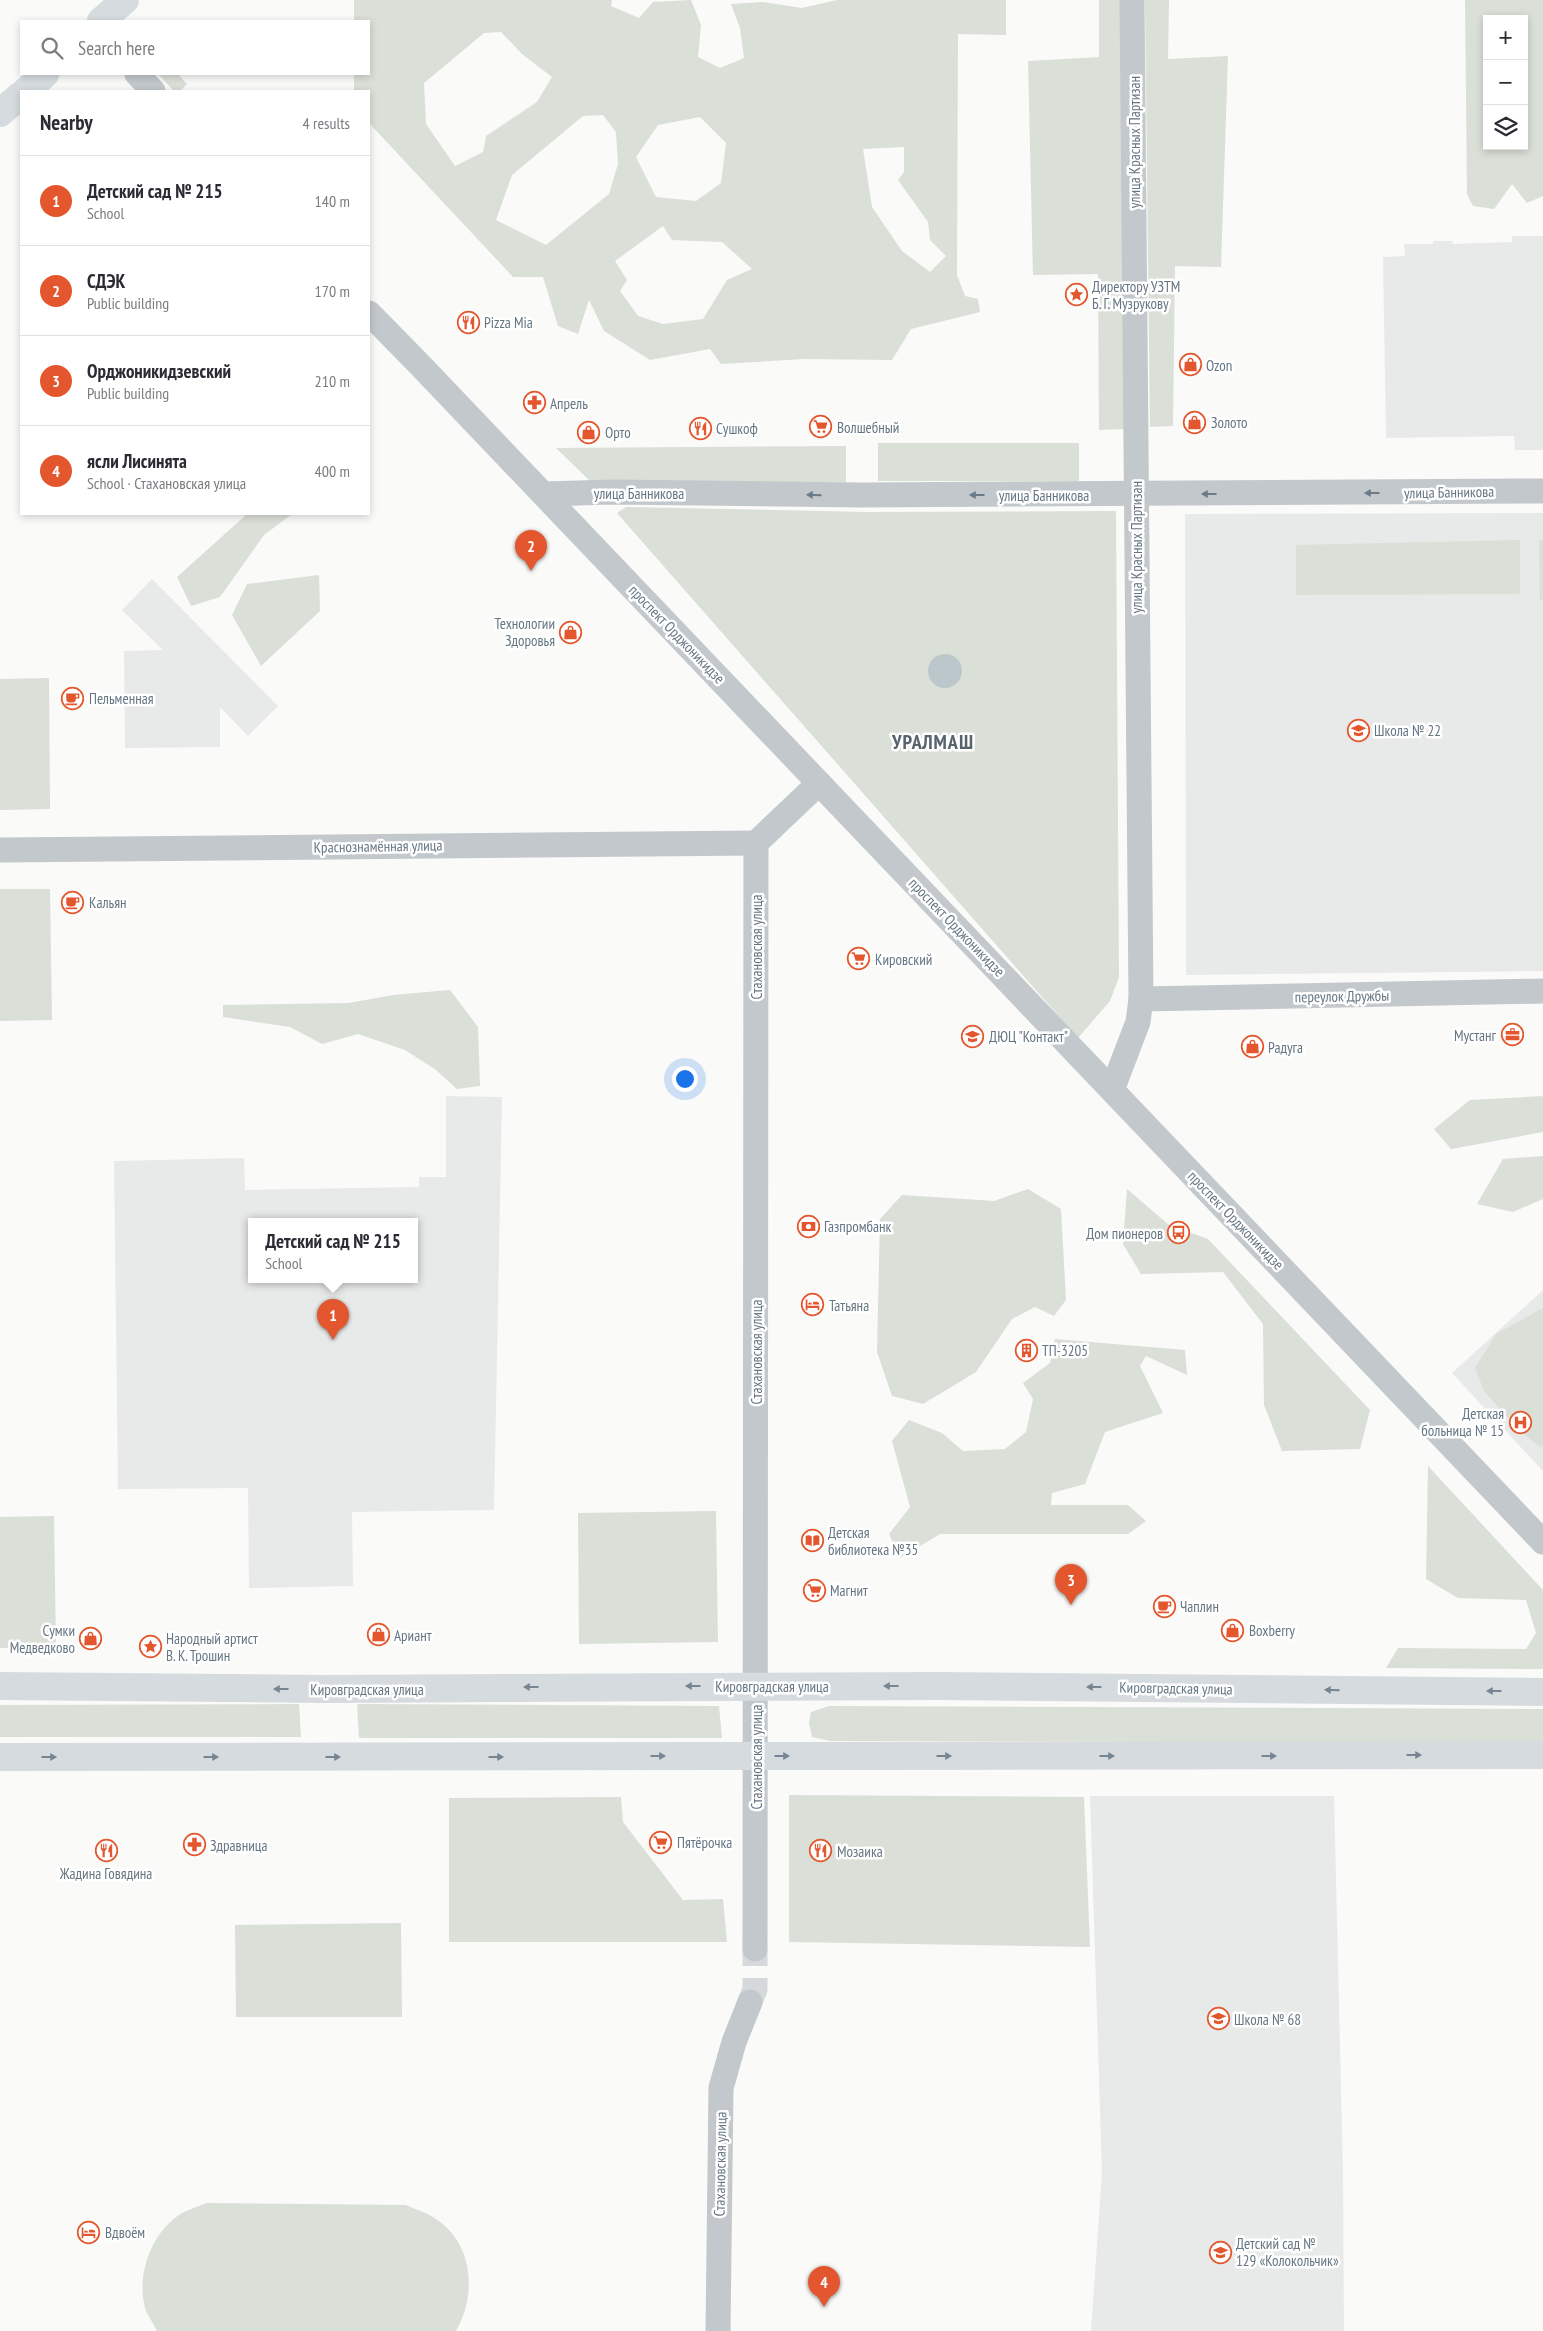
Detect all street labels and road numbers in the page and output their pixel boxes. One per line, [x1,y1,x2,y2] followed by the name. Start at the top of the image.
[1125,76,1144,208] street label: улица Красных Партизан
[1127,481,1146,613] street label: улица Красных Партизан
[1404,482,1494,502] street label: улица Банникова
[594,484,684,503] street label: улица Банникова
[999,486,1089,505] street label: улица Банникова
[625,581,729,687] street label: проспект Орджоникидзе
[313,835,443,857] street label: Краснознамённая улица
[905,874,1009,980] street label: проспект Орджоникидзе
[747,895,766,999] street label: Стахановская улица
[1295,986,1389,1006] street label: переулок Дружбы
[1184,1167,1288,1273] street label: проспект Орджоникидзе
[747,1300,766,1404] street label: Стахановская улица
[715,1677,829,1696] street label: Кировградская улица
[1119,1678,1233,1698] street label: Кировградская улица
[310,1680,424,1699] street label: Кировградская улица
[747,1705,766,1809] street label: Стахановская улица
[710,2111,730,2217] street label: Стахановская улица

